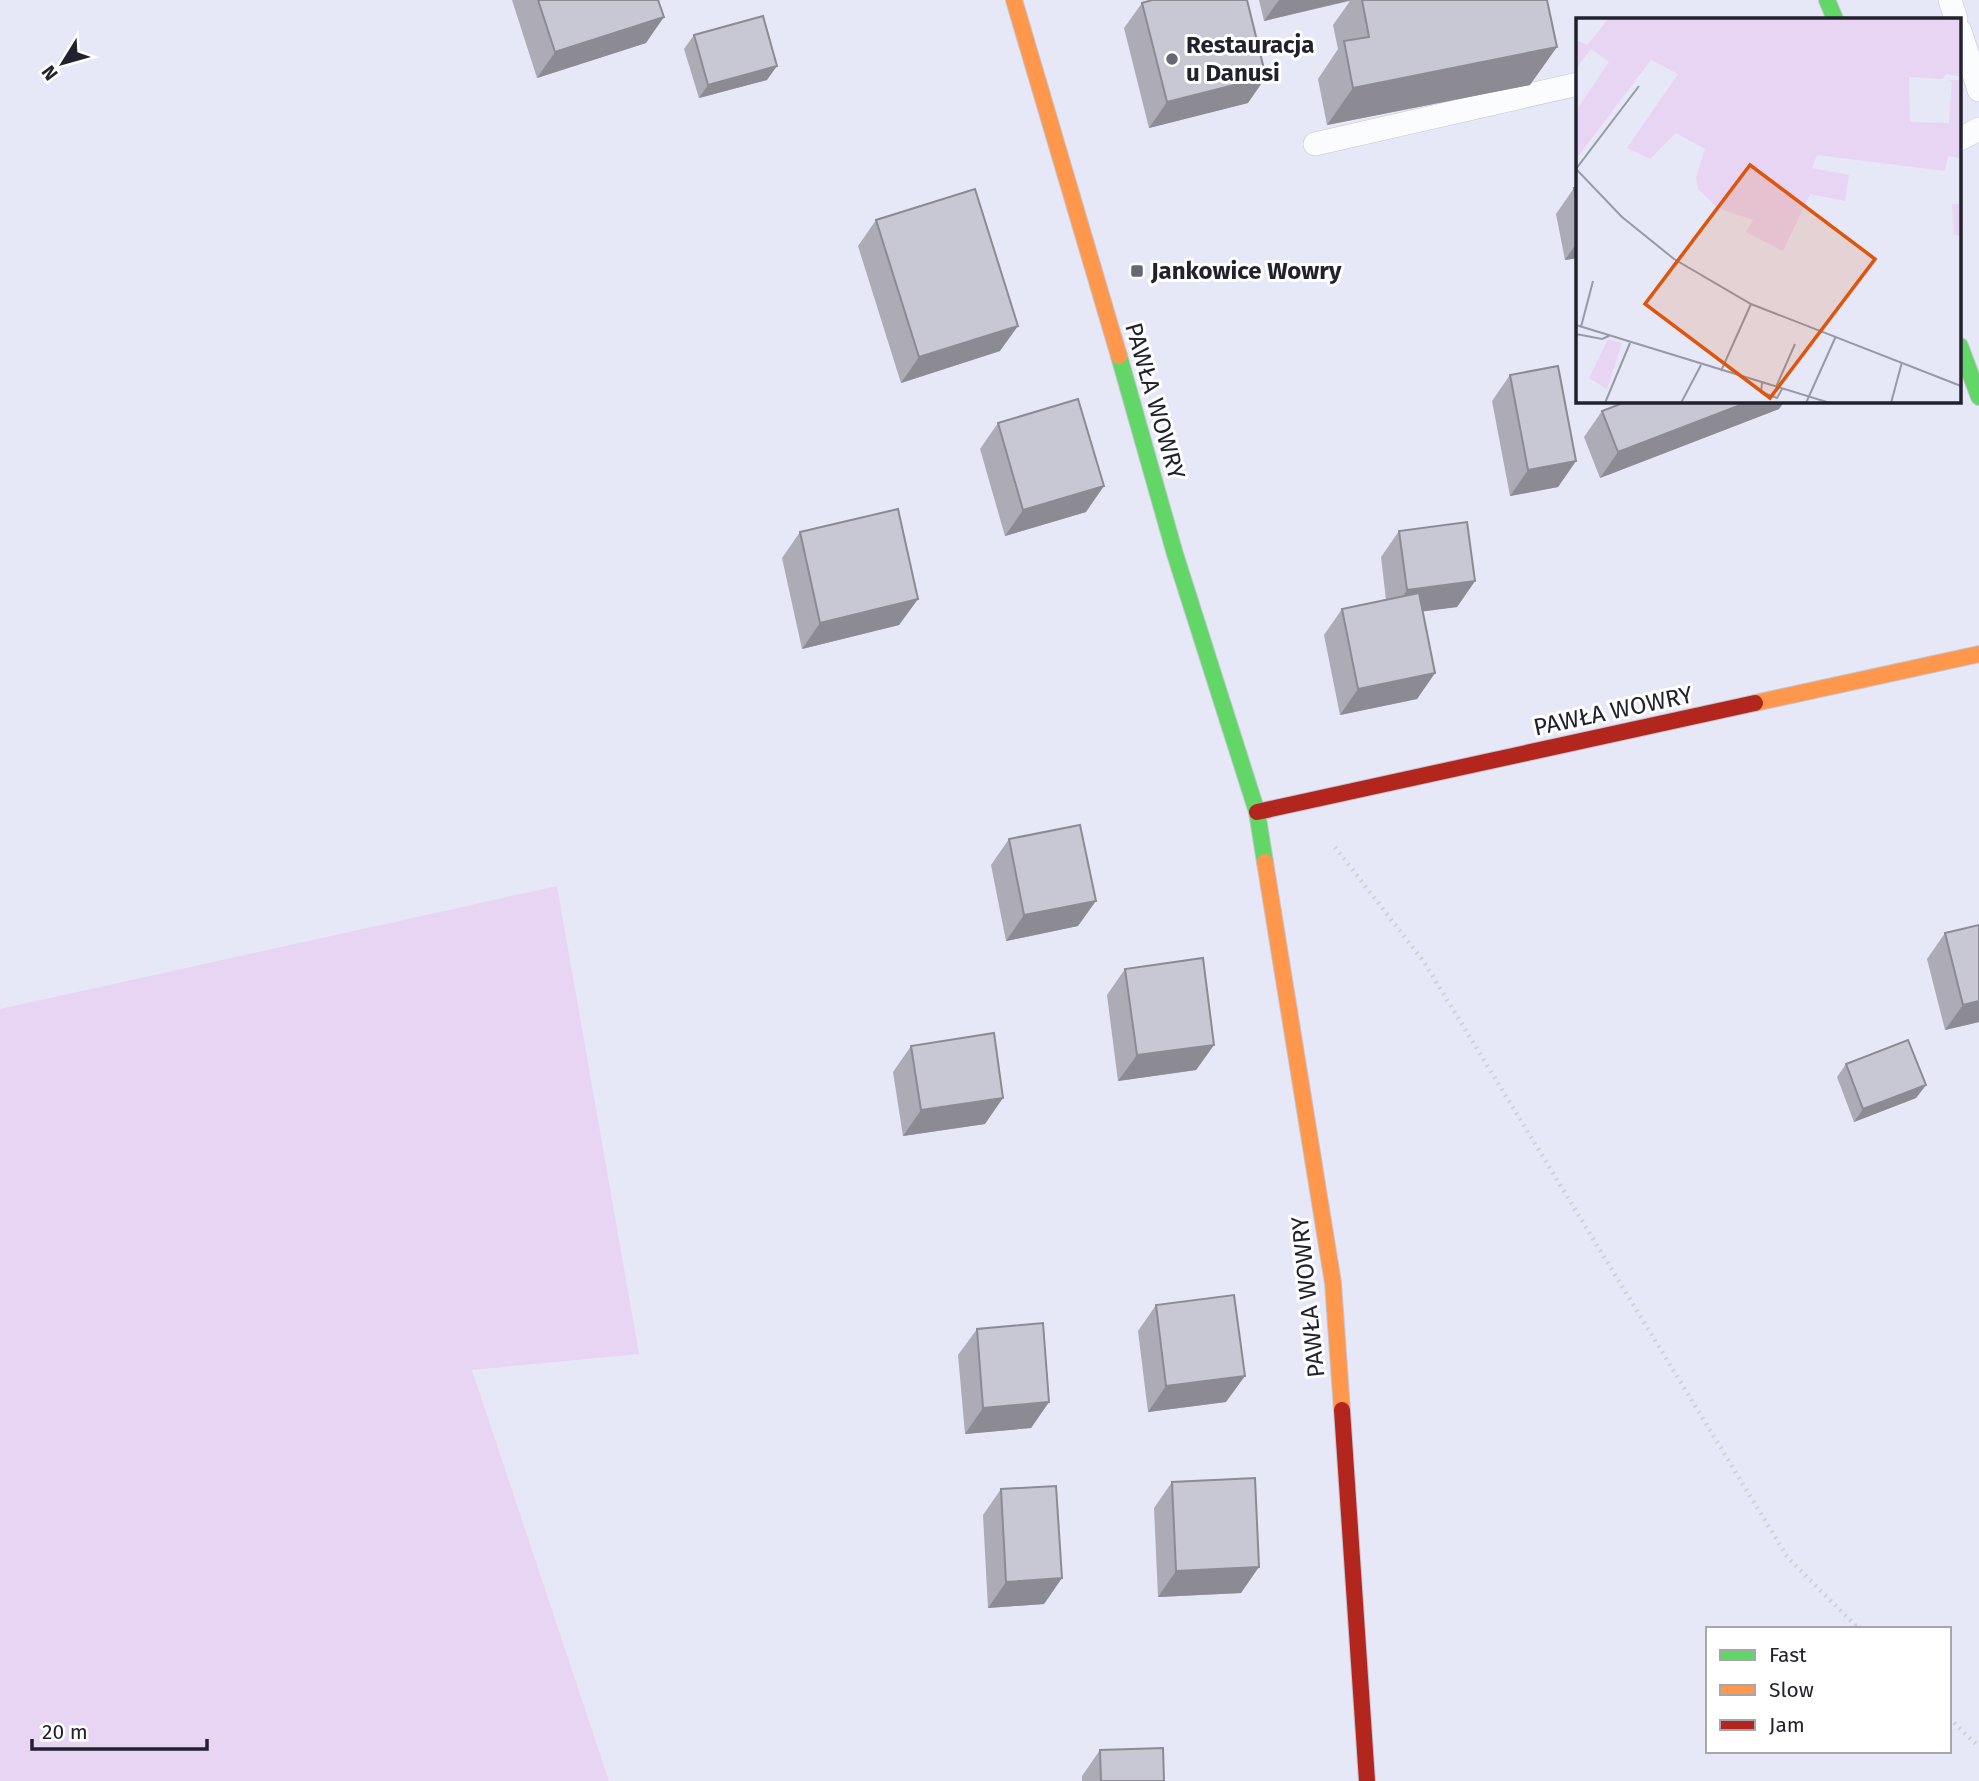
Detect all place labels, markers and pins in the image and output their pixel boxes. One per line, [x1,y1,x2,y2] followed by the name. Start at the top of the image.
[1186,31,1314,87] place label: Restauracja u Danusi
[1164,51,1180,67] marker: Restauracja u Danusi
[1150,257,1342,285] place label: Jankowice Wowry
[1129,263,1145,279] marker: Jankowice Wowry

